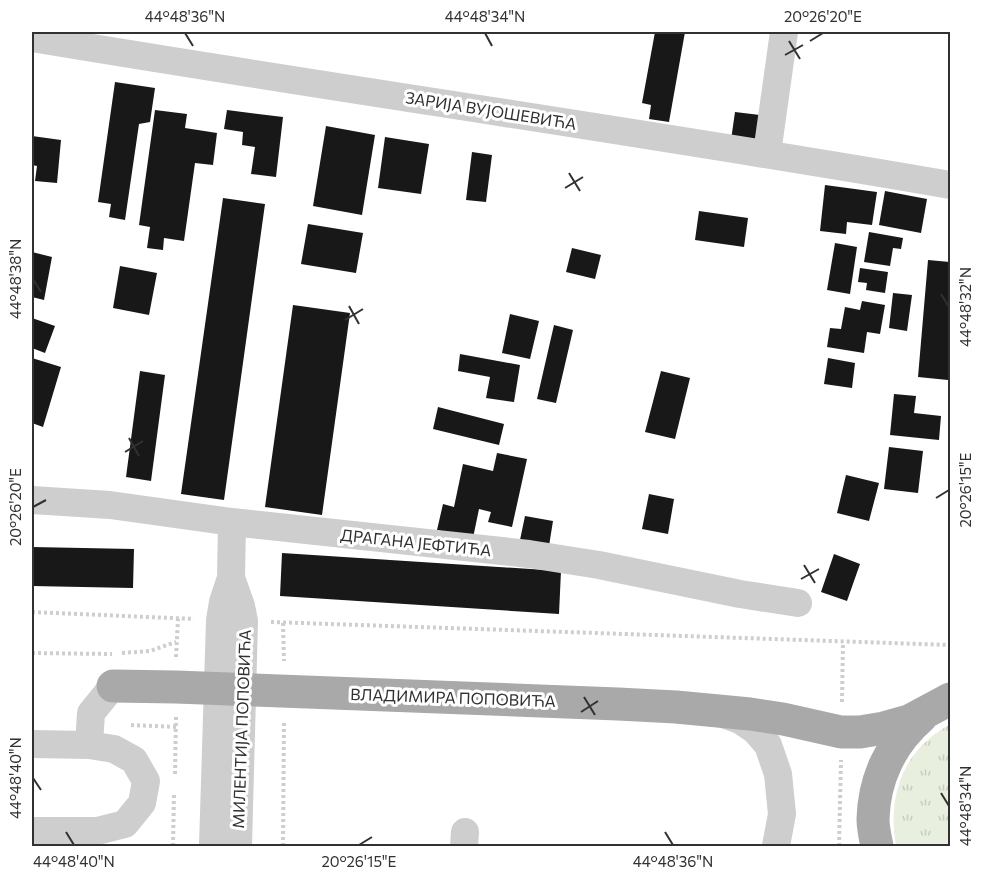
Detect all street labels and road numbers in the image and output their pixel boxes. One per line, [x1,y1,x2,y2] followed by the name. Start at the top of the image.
[404,87,578,133] street label: ЗАРИЈА ВУЈОШЕВИЋА
[340,525,492,559] street label: ДРАГАНА ЈЕФТИЋА
[228,629,254,829] street label: МИЛЕНТИЈА ПОПОВИЋА
[350,684,556,710] street label: ВЛАДИМИРА ПОПОВИЋА

